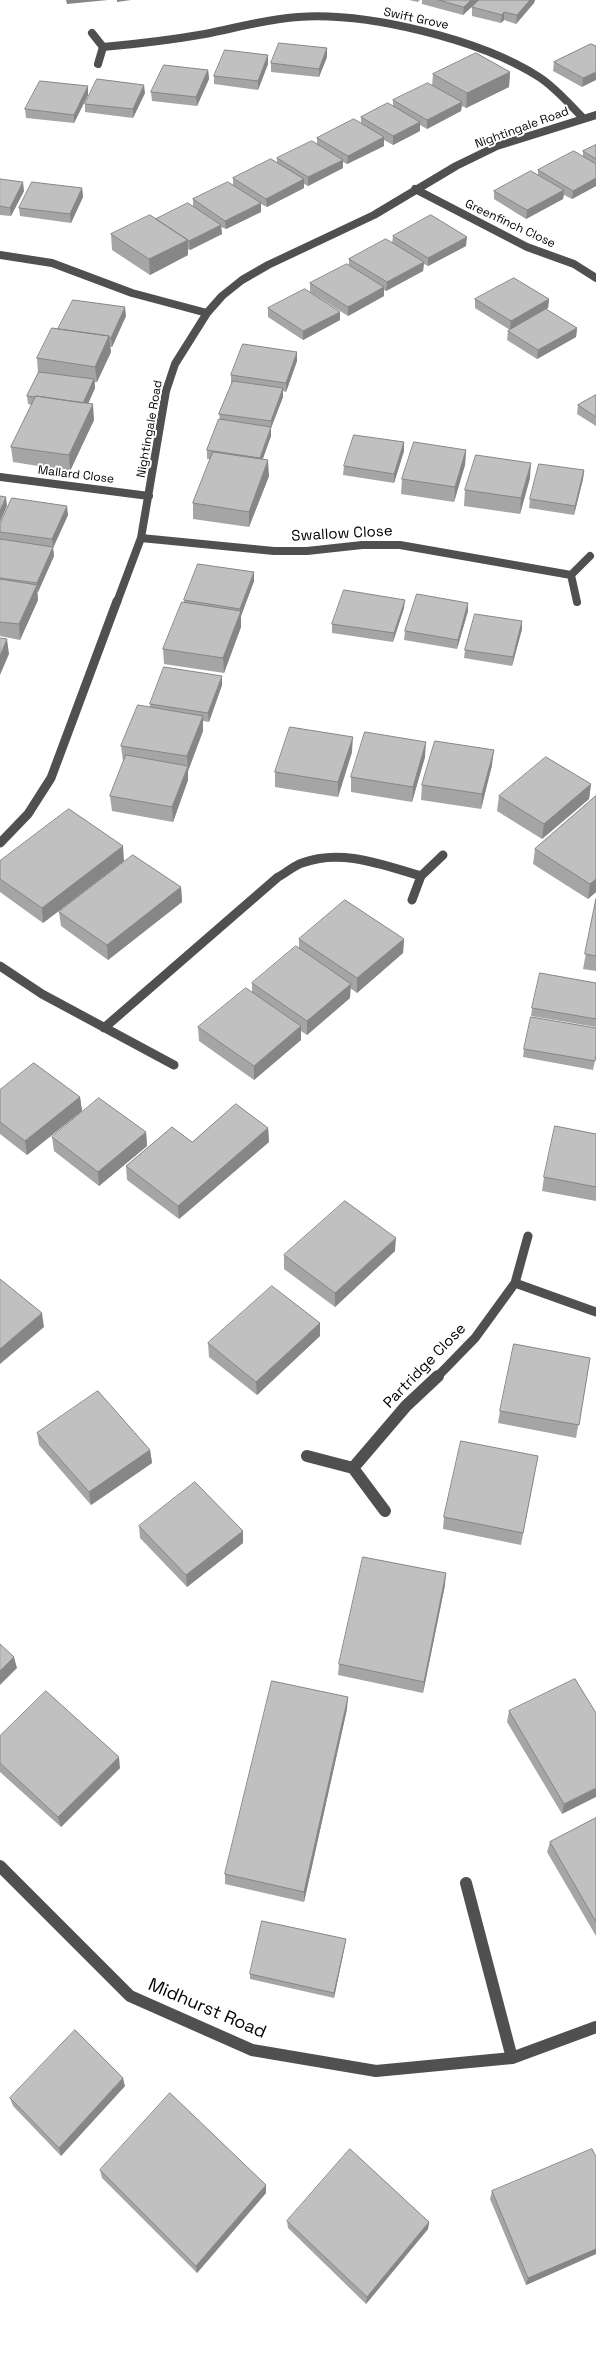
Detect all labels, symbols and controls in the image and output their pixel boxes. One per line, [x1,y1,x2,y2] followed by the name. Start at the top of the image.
[382,5,450,33] street label: Swift Grove
[473,104,571,152] street label: Nightingale Road
[463,197,557,251] street label: Greenfinch Close
[134,379,166,479] street label: Nightingale Road
[37,463,115,487] street label: Mallard Close
[291,522,393,546] street label: Swallow Close
[380,1320,470,1412] street label: Partridge Close
[145,1974,269,2044] street label: Midhurst Road

